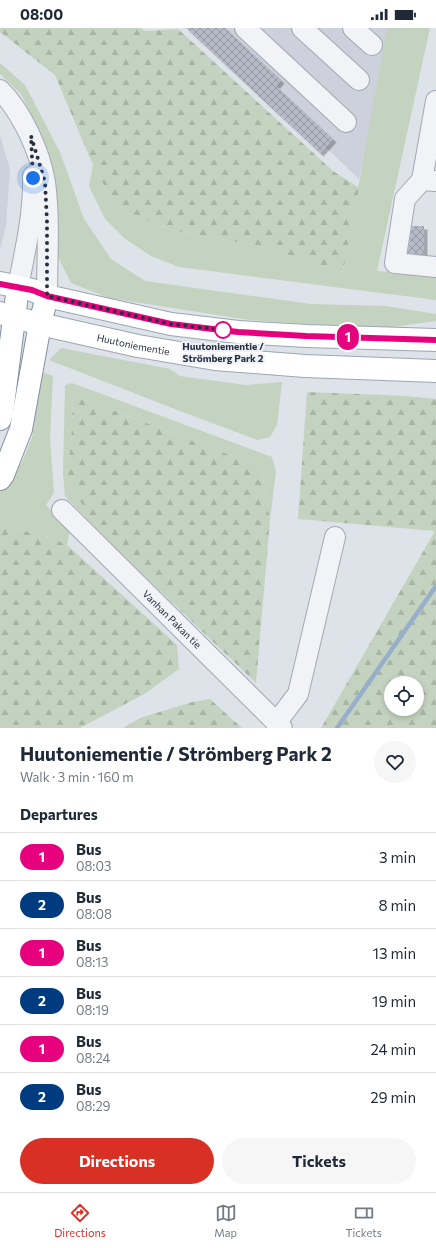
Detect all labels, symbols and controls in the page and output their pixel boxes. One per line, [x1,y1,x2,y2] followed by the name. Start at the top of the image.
[20,5,63,23] text: 08:00
[23,168,43,188] your location
[214,321,232,339] marker: Huutoniementie / Strömberg Park 2
[335,324,361,350] line badge: 1
[345,328,351,345] text: 1
[96,331,171,357] street label: Huutoniementie
[182,340,264,364] place label: Huutoniementie / Strömberg Park 2
[140,587,204,651] street label: Vanhan Pakan tie
[384,676,424,716] map controls
[384,676,424,716] button: locate
[374,741,416,783] button: heart
[20,742,332,765] text: Huutoniementie / Strömberg Park 2
[20,769,134,785] text: Walk · 3 min · 160 m
[20,805,98,823] text: Departures
[76,840,101,858] text: Bus
[39,848,45,865] text: 1
[379,848,416,866] text: 3 min
[76,858,111,874] text: 08:03
[76,888,101,906] text: Bus
[38,896,46,913] text: 2
[378,896,416,914] text: 8 min
[76,906,112,922] text: 08:08
[76,936,101,954] text: Bus
[39,944,45,961] text: 1
[373,944,416,962] text: 13 min
[76,954,108,970] text: 08:13
[76,984,101,1002] text: Bus
[38,992,46,1009] text: 2
[372,992,416,1010] text: 19 min
[76,1002,109,1018] text: 08:19
[76,1032,101,1050] text: Bus
[39,1040,45,1057] text: 1
[371,1040,416,1058] text: 24 min
[76,1050,110,1066] text: 08:24
[76,1080,101,1098] text: Bus
[38,1088,46,1105] text: 2
[370,1088,416,1106] text: 29 min
[76,1098,111,1114] text: 08:29
[20,1138,214,1184] button: Directions
[222,1138,416,1184] button: Tickets
[54,1202,106,1239] tab: Directions
[214,1202,237,1239] tab: Map
[345,1202,382,1239] tab: Tickets

